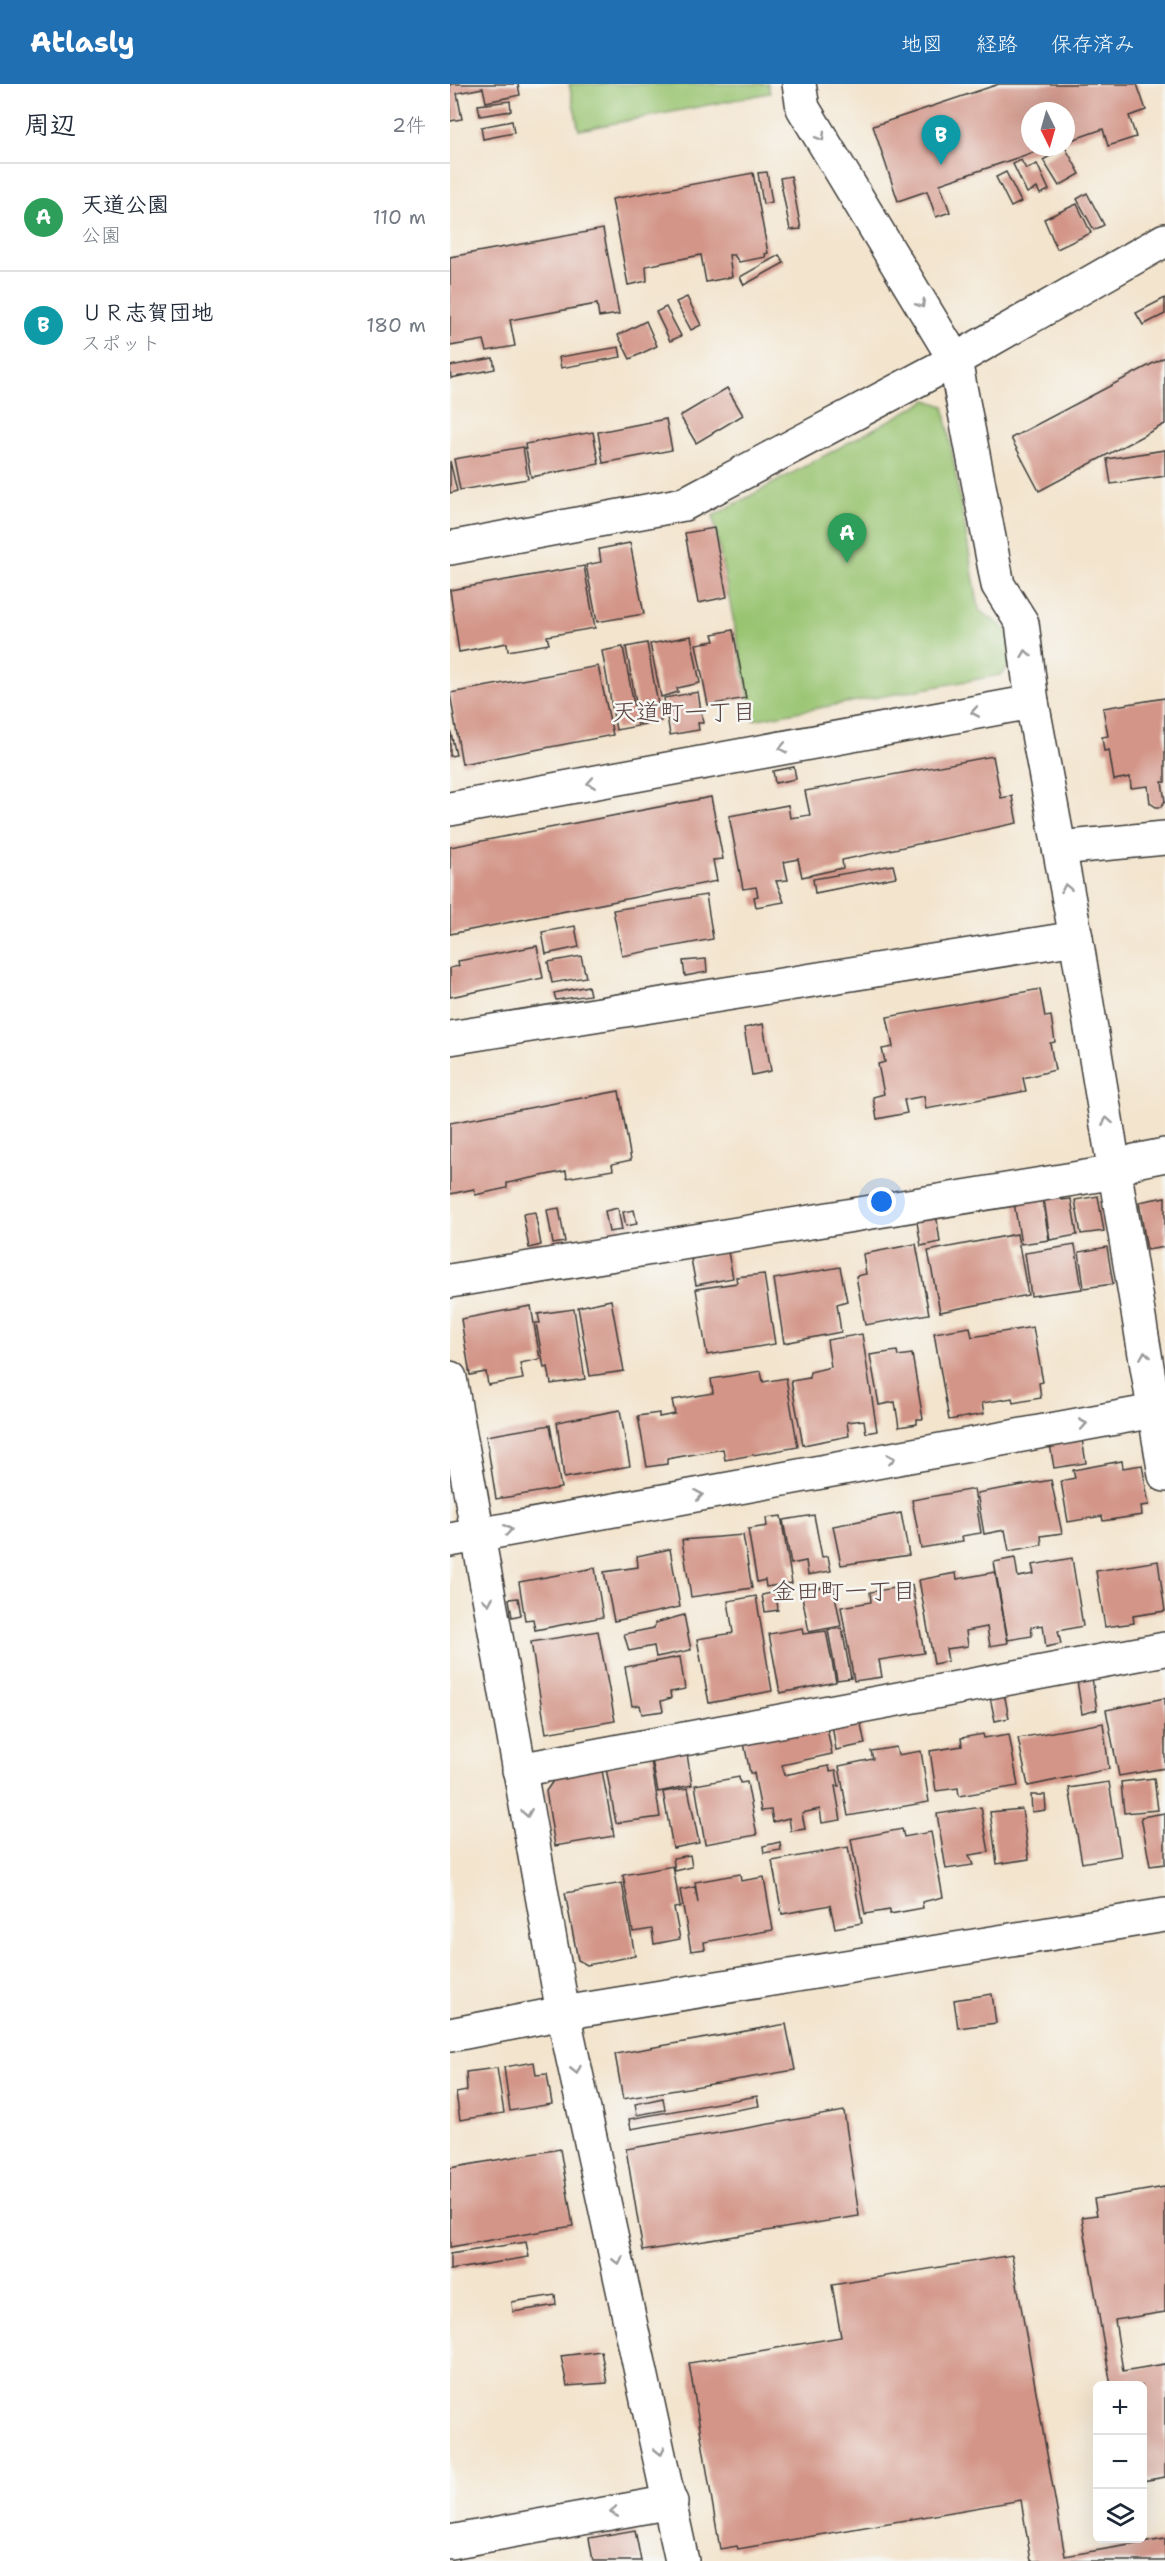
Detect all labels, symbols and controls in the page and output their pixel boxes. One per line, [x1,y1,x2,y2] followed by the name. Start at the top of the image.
[30,23,135,61] text: Atlasly
[901,30,943,58] text: 地図
[976,30,1018,58] text: 経路
[1051,30,1135,58] text: 保存済み
[1021,102,1075,156] north arrow
[24,107,76,142] text: 周辺
[392,112,426,138] text: 2件
[922,116,960,165] pin: B
[813,131,825,141] one-way arrow
[81,190,169,219] text: 天道公園
[36,204,51,230] text: A
[372,204,426,230] text: 110 m
[81,222,121,248] text: 公園
[81,298,213,327] text: ＵＲ志賀団地
[914,298,926,308] one-way arrow
[37,312,50,338] text: B
[366,312,426,338] text: 180 m
[81,330,161,356] text: スポット
[828,514,866,563] pin: A
[1021,650,1033,659] one-way arrow
[612,696,756,728] district label: 天道町一丁目
[970,705,980,718] one-way arrow
[778,741,788,753] one-way arrow
[587,776,597,789] one-way arrow
[1060,883,1073,893] one-way arrow
[1101,1117,1114,1127] one-way arrow
[867,1187,896,1216] your location
[1140,1351,1152,1360] one-way arrow
[1078,1418,1088,1431] one-way arrow
[886,1453,896,1466] one-way arrow
[694,1489,704,1502] one-way arrow
[502,1524,512,1537] one-way arrow
[772,1575,916,1607] district label: 金田町一丁目
[481,1595,494,1605] one-way arrow
[520,1808,533,1818] one-way arrow
[568,2065,581,2075] one-way arrow
[611,2256,624,2266] one-way arrow
[1093,2381,1147,2543] map controls
[1093,2381,1147,2435] button: +
[1093,2435,1147,2489] button: −
[653,2446,666,2456] one-way arrow
[1093,2489,1147,2543] button: layers
[609,2505,619,2518] one-way arrow

